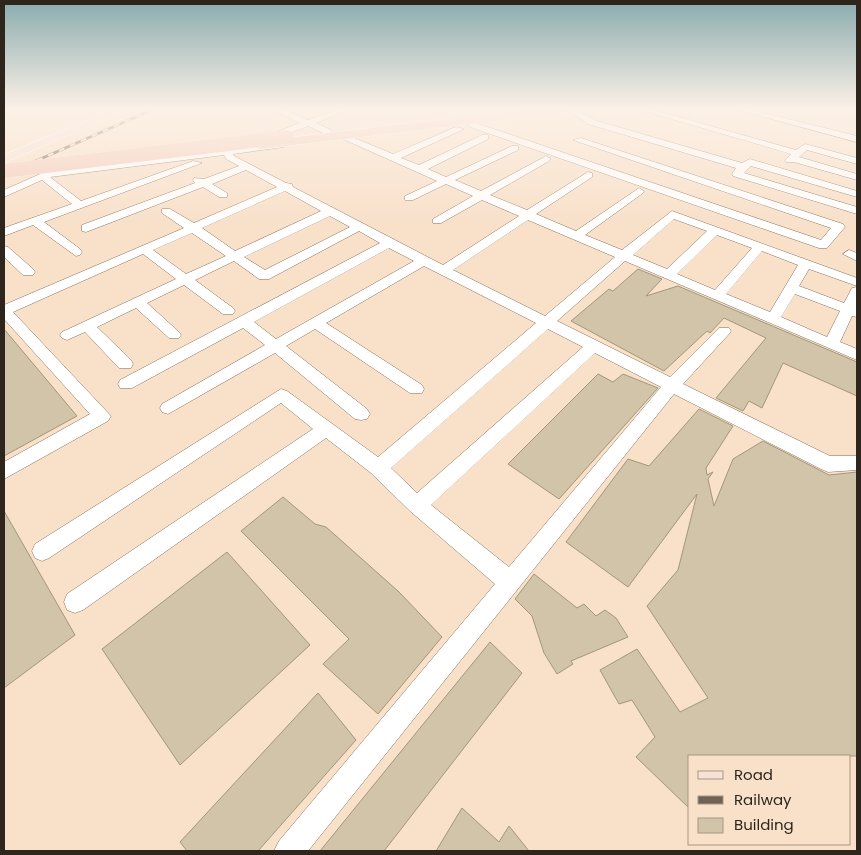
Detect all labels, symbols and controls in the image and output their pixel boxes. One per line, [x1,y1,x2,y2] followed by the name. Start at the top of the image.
[688,755,851,845] legend
[734,764,773,785] text: Road
[734,789,792,810] text: Railway
[734,814,794,835] text: Building

